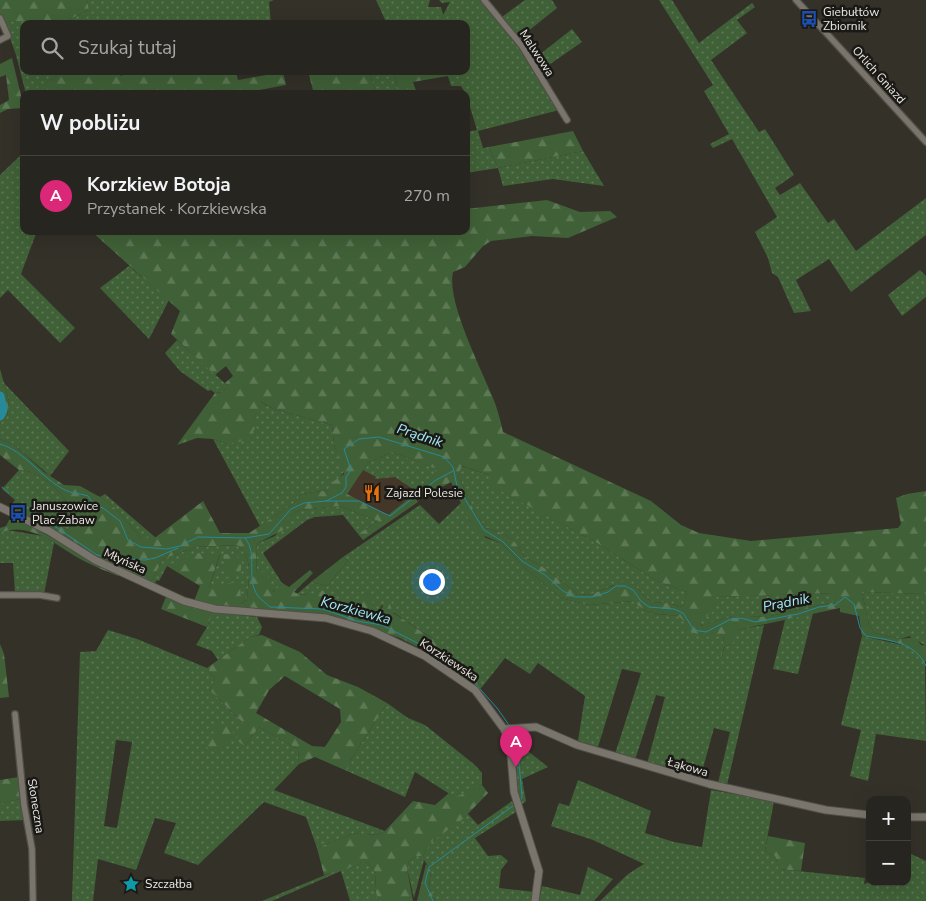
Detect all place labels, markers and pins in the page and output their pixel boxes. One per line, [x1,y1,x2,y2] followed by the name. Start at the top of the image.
[823,4,879,34] place label: Giebułtów Zbiornik
[799,9,819,29] bus stop icon: Giebułtów Zbiornik
[362,483,382,503] restaurant icon: Zajazd Polesie
[386,485,463,501] place label: Zajazd Polesie
[31,498,98,528] place label: Januszowice Plac Zabaw
[8,503,28,523] bus stop icon: Januszowice Plac Zabaw
[500,726,532,767] pin: A
[121,874,141,894] place icon: Szczałba
[145,876,192,892] place label: Szczałba

